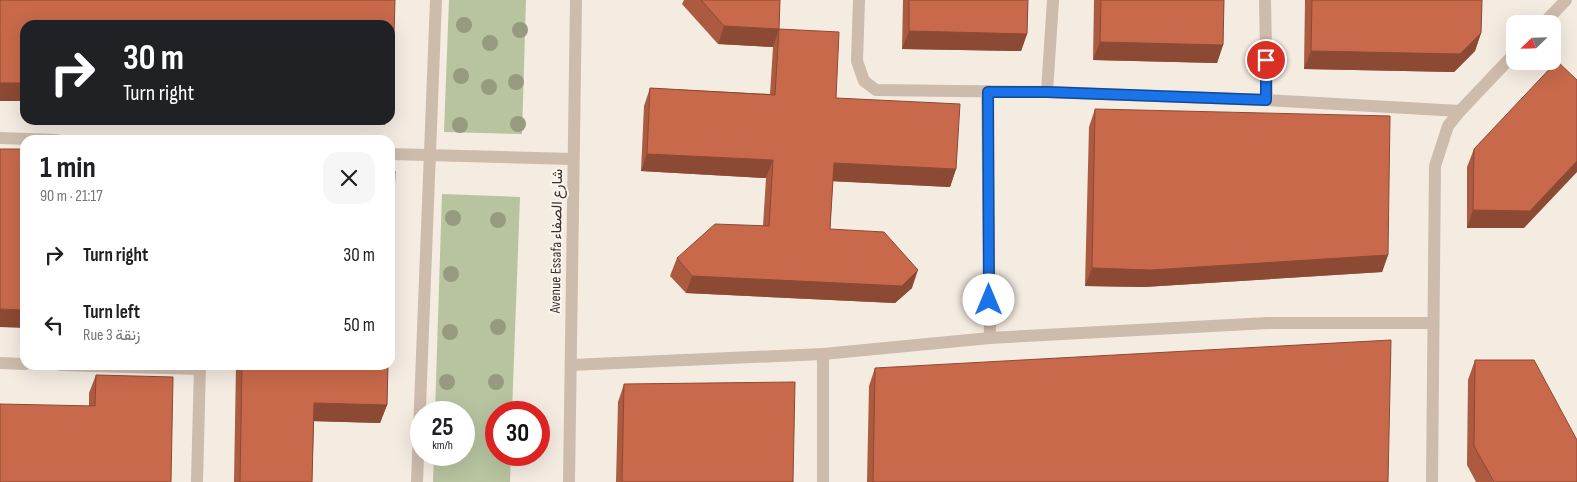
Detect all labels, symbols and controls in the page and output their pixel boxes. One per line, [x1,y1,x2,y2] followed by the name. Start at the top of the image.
[1506,15,1561,70] north arrow
[1506,15,1561,70] map controls
[123,37,184,80] text: 30 m
[1245,39,1287,81] pin
[40,40,105,105] icon: right
[1252,46,1280,74] icon: arrive
[123,80,194,107] text: Turn right
[40,150,96,186] text: 1 min
[323,152,375,204] button: close
[546,168,568,314] street label: Avenue Essafa شارع الصفاء
[40,187,103,206] text: 90 m · 21:17
[40,241,68,269] icon: right
[83,244,148,267] text: Turn right
[343,244,375,267] text: 30 m
[962,273,1014,325] position arrow
[83,301,140,324] text: Turn left
[40,311,68,339] icon: left
[344,314,375,337] text: 50 m
[83,326,141,345] text: Rue 3 زنقة
[485,401,550,466] speed limit sign: 30
[432,412,453,443] text: 25
[432,438,453,453] text: km/h

